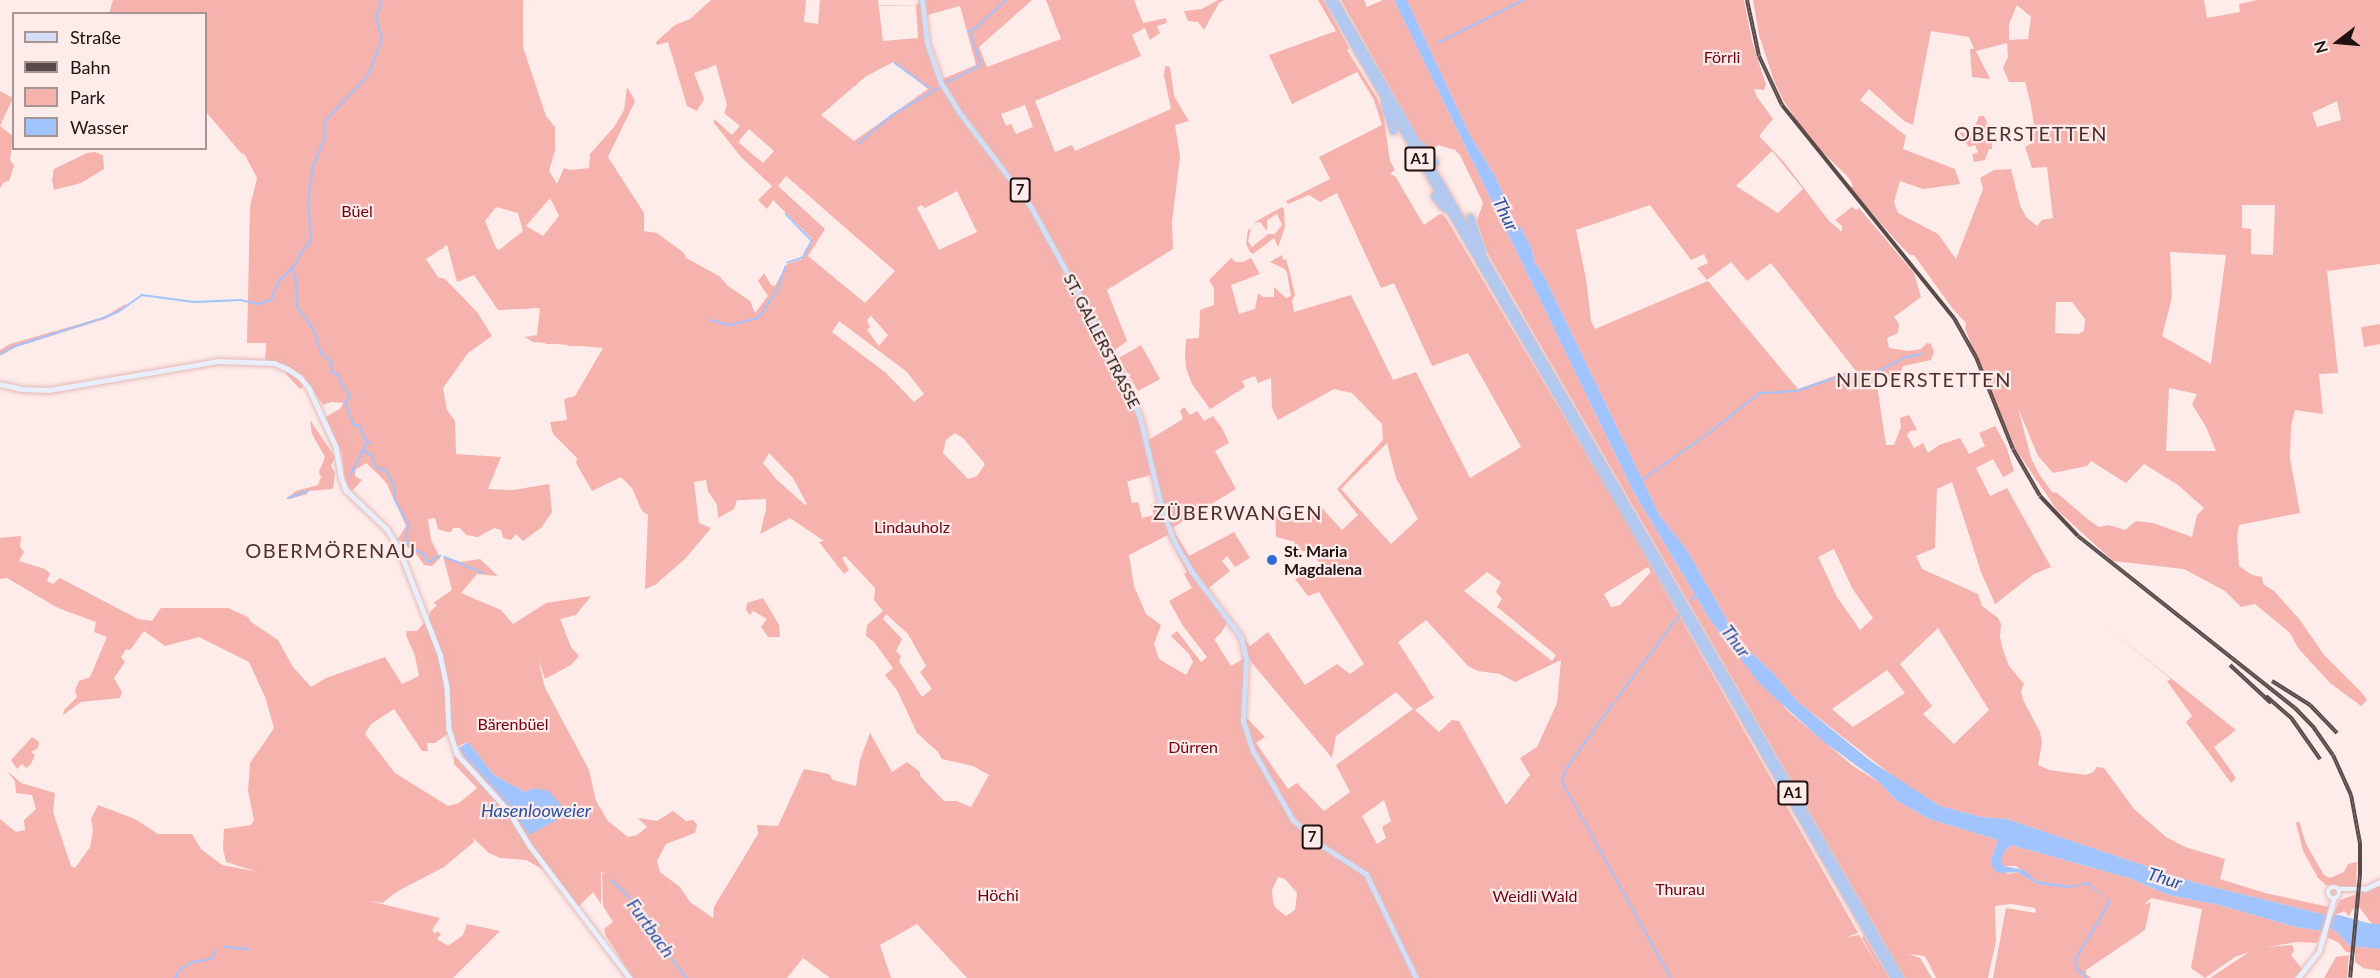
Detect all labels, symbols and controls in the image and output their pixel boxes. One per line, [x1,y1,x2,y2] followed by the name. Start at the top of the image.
[12,12,207,150] legend
[2308,12,2368,72] north arrow
[70,26,121,48] text: Straße
[2309,39,2331,56] text: N
[1704,47,1740,67] park label: Förrli
[70,56,111,78] text: Bahn
[70,86,105,108] text: Park
[70,116,128,138] text: Wasser
[1954,121,2108,145] district label: OBERSTETTEN
[1404,147,1436,171] road number: A1
[1010,178,1030,202] road number: 7
[1489,194,1523,234] water label: Thur
[341,201,373,221] park label: Büel
[1060,270,1144,412] street label: ST. GALLERSTRASSE
[1836,367,2012,391] district label: NIEDERSTETTEN
[1153,500,1323,524] district label: ZÜBERWANGEN
[874,517,950,537] park label: Lindauholz
[245,538,417,562] district label: OBERMÖRENAU
[1284,541,1362,579] place label: St. Maria Magdalena
[1265,553,1279,567] marker: St. Maria Magdalena
[1717,621,1755,661] water label: Thur
[477,714,549,734] park label: Bärenbüel
[1168,737,1218,757] park label: Dürren
[1776,781,1810,805] road number: A1
[481,799,591,821] water label: Hasenlooweier
[1302,825,1322,849] road number: 7
[2145,863,2185,893] water label: Thur
[1655,879,1705,899] park label: Thurau
[977,885,1019,905] park label: Höchi
[1493,886,1577,906] park label: Weidli Wald
[622,894,680,962] water label: Furtbach

